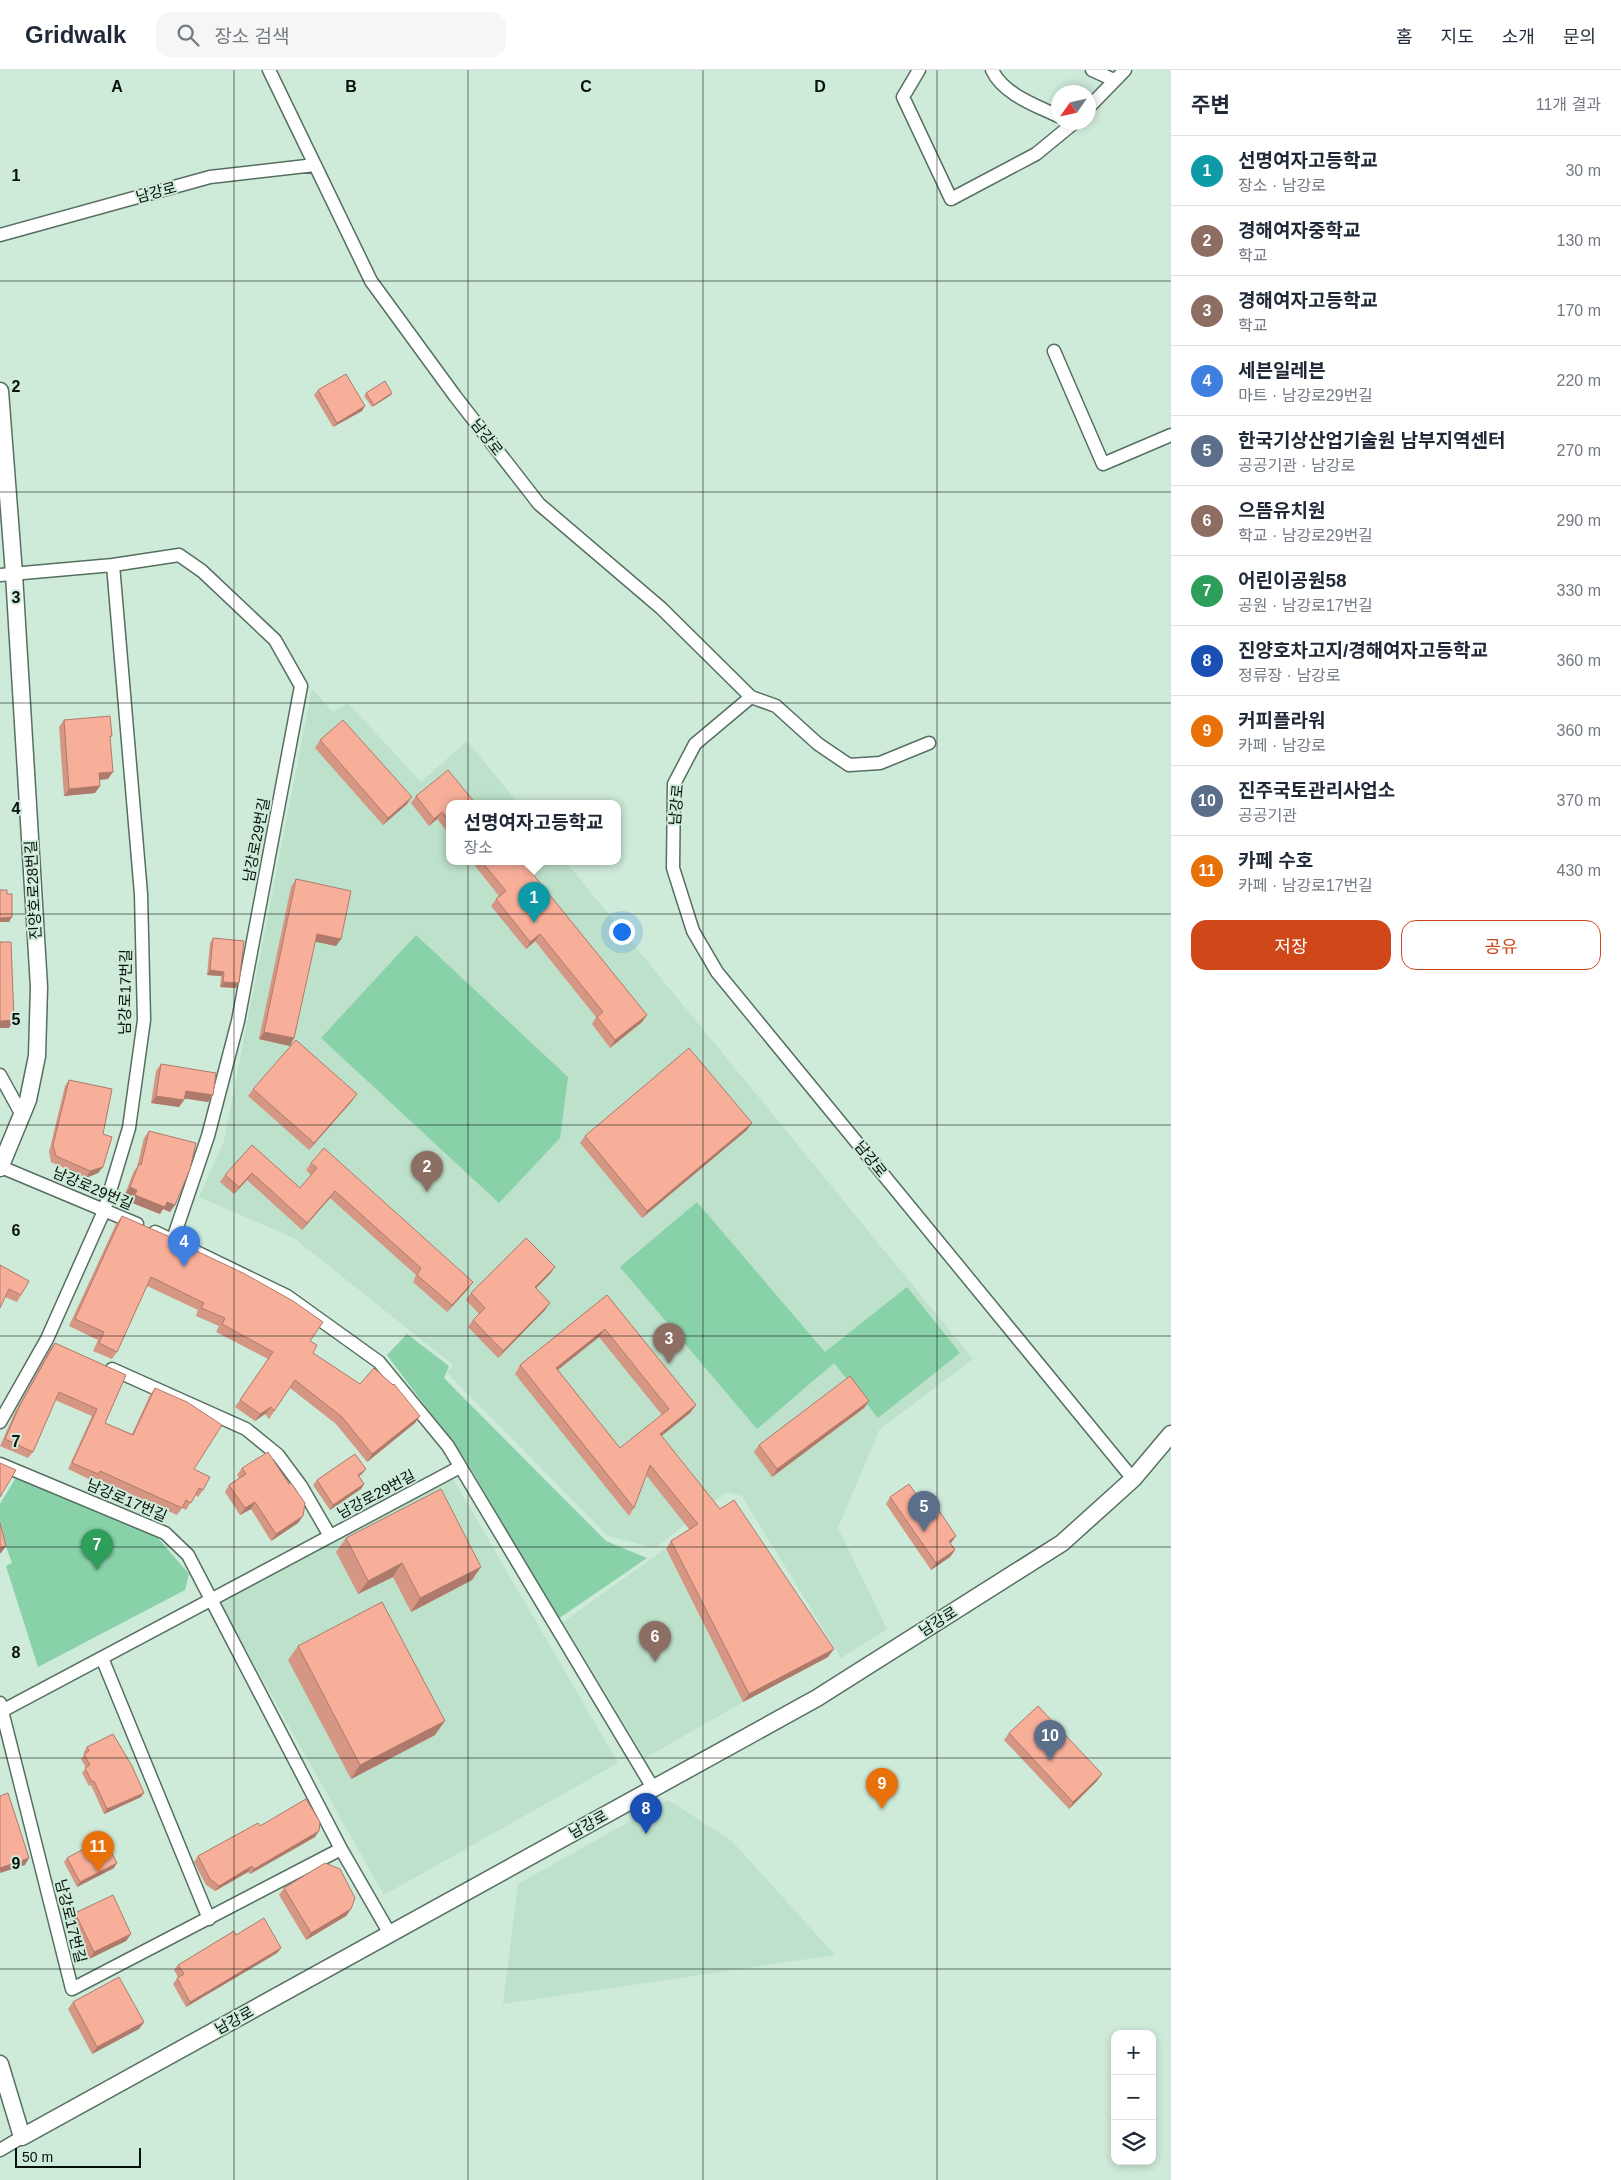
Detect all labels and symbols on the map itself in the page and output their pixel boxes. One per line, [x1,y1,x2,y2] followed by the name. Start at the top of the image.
[111,78,123,95] text: A
[345,78,357,95] text: B
[580,78,592,95] text: C
[814,78,826,95] text: D
[1051,85,1096,130] north arrow
[12,167,21,184] text: 1
[134,178,178,206] street label: 남강로
[12,378,21,395] text: 2
[468,415,506,459] street label: 남강로
[12,589,21,606] text: 3
[666,784,686,826] street label: 남강로
[239,796,273,884] street label: 남강로29번길
[12,800,21,817] text: 4
[22,840,44,940] street label: 진양호로28번길
[518,882,550,923] pin: 1
[609,919,635,945] your location
[116,949,134,1035] street label: 남강로17번길
[12,1011,21,1028] text: 5
[851,1138,891,1180] street label: 남강로
[411,1151,443,1192] pin: 2
[50,1163,136,1213] street label: 남강로29번길
[12,1222,21,1239] text: 6
[168,1226,200,1267] pin: 4
[653,1323,685,1364] pin: 3
[12,1433,21,1450] text: 7
[334,1466,418,1522] street label: 남강로29번길
[84,1475,170,1525] street label: 남강로17번길
[908,1491,940,1532] pin: 5
[81,1529,113,1570] pin: 7
[916,1603,960,1639] street label: 남강로
[639,1621,671,1662] pin: 6
[12,1644,21,1661] text: 8
[1034,1720,1066,1761] pin: 10
[866,1768,898,1809] pin: 9
[630,1793,662,1834] pin: 8
[566,1807,610,1841] street label: 남강로
[82,1831,114,1872] pin: 11
[12,1855,21,1872] text: 9
[52,1877,90,1965] street label: 남강로17번길
[212,2003,256,2037] street label: 남강로
[15,2145,141,2168] scale bar

